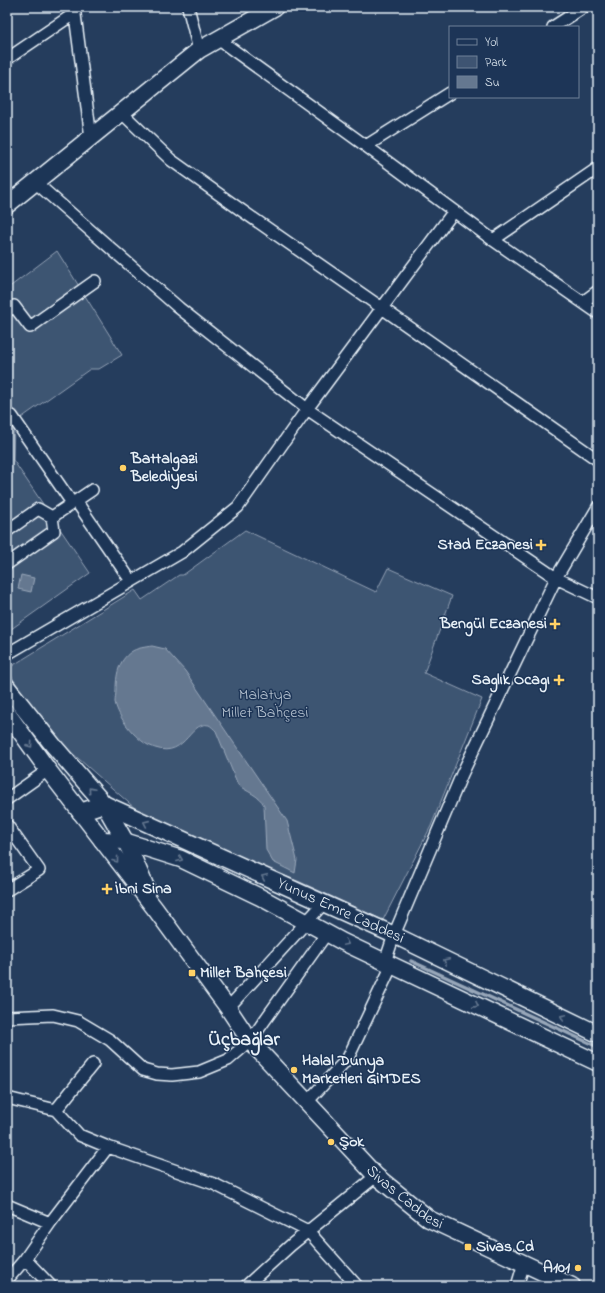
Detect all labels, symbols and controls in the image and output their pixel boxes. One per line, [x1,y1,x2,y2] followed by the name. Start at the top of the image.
[449,26,579,98] legend
[485,34,498,52] text: Yol
[485,54,507,72] text: Park
[485,74,500,92] text: Su
[130,447,198,490] place label: Battalgazi Belediyesi
[118,463,128,473] marker: Battalgazi Belediyesi
[437,533,533,557] place label: Stad Eczanesi
[536,540,546,550] marker: Stad Eczanesi
[439,612,547,637] place label: Bengül Eczanesi
[550,619,560,629] marker: Bengül Eczanesi
[472,668,550,693] place label: Saglık Ocagı
[553,674,565,686] marker: Saglık Ocagı
[222,683,309,725] park label: Malatya Millet Bahçesi
[25,740,32,747] one-way arrow
[89,787,96,794] one-way arrow
[143,820,150,828] one-way arrow
[176,854,183,862] one-way arrow
[112,855,119,862] one-way arrow
[273,872,409,950] street label: Yunus Emre Caddesi
[261,874,268,882] one-way arrow
[115,877,172,901] place label: İbni Sina
[102,884,112,894] marker: İbni Sina
[341,938,349,946] one-way arrow
[443,958,450,965] one-way arrow
[200,961,287,985] place label: Millet Bahçesi
[187,968,197,978] marker: Millet Bahçesi
[471,1000,479,1008] one-way arrow
[560,1014,567,1022] one-way arrow
[208,1026,281,1056] district label: Üçbağlar
[302,1049,421,1091] place label: Halal Dunya Marketleri GiMDES
[289,1065,299,1075] marker: Halal Dunya Marketleri GiMDES
[339,1130,365,1154] place label: Şok
[326,1137,336,1147] marker: Şok
[360,1160,448,1236] street label: Sivas Caddesi
[476,1235,534,1259] place label: Sivas Cd
[463,1242,473,1252] marker: Sivas Cd
[543,1256,571,1280] place label: A101
[573,1263,583,1273] marker: A101

